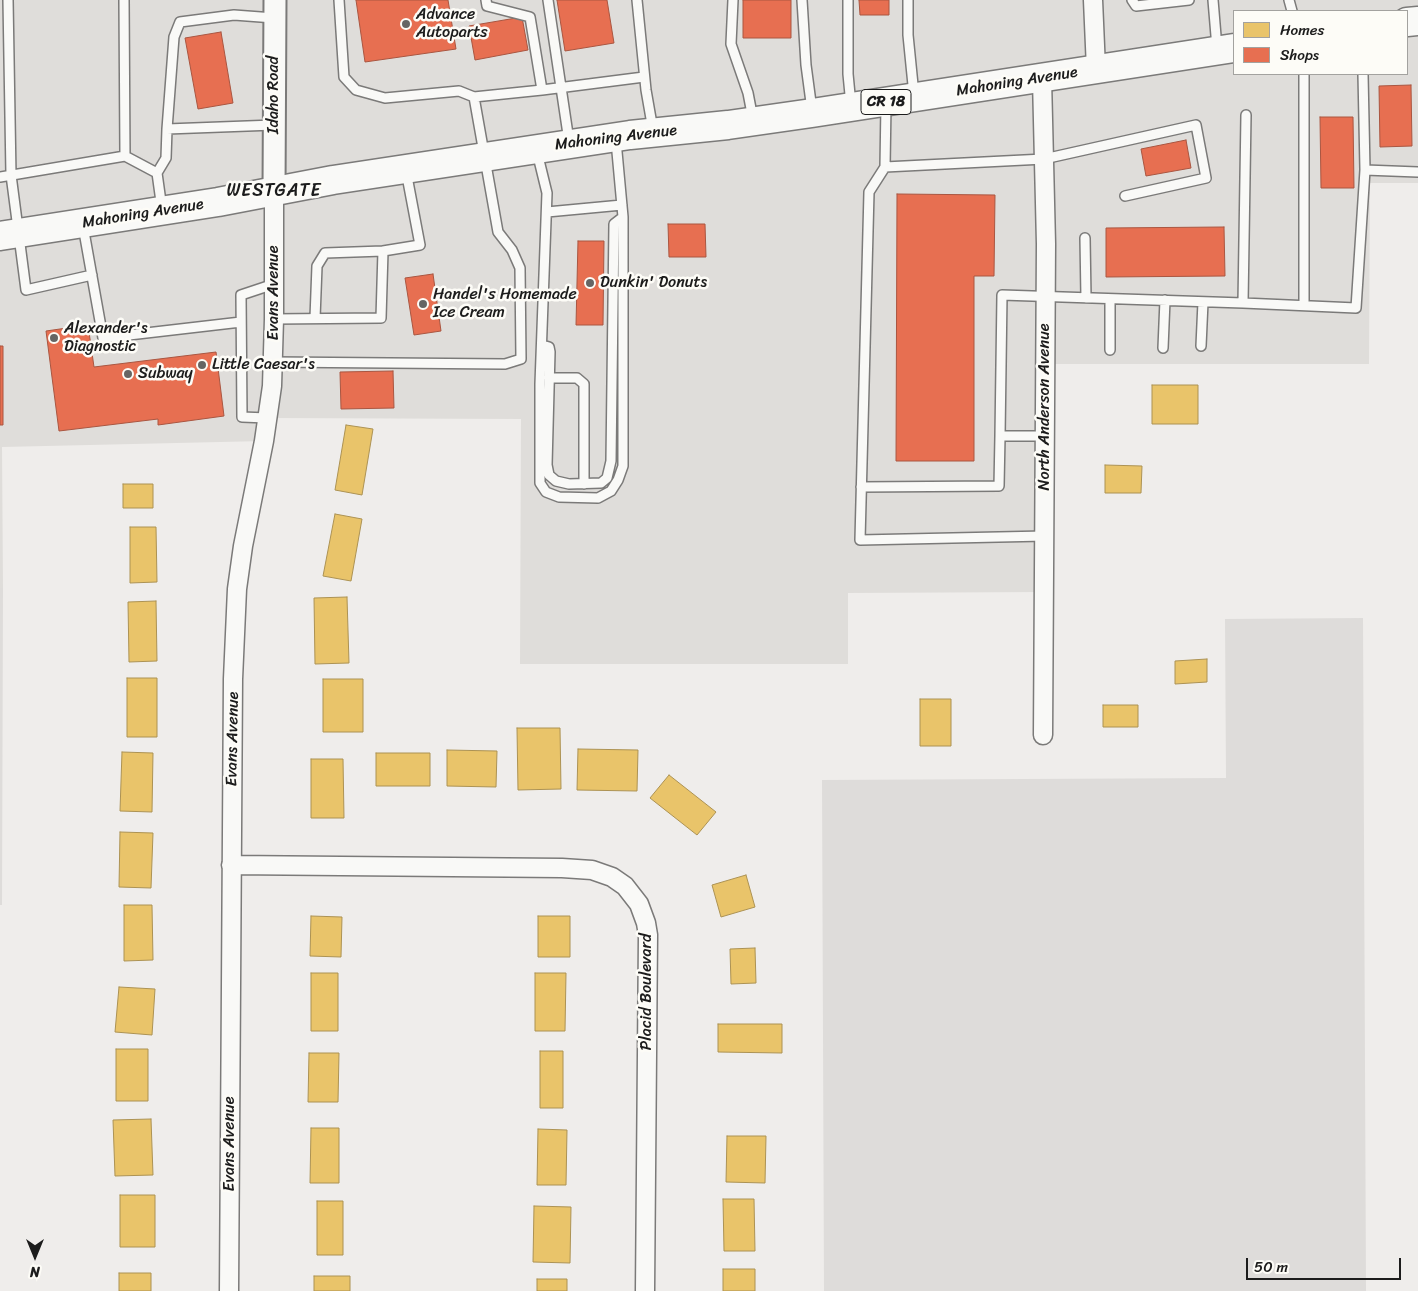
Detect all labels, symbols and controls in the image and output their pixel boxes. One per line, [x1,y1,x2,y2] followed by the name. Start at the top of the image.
[416,5,488,43] place label: Advance Autoparts
[1233,10,1408,75] legend
[1280,17,1324,43] text: Homes
[400,18,412,30] marker: Advance Autoparts
[1280,42,1319,68] text: Shops
[264,56,284,134] street label: Idaho Road
[955,63,1079,101] street label: Mahoning Avenue
[861,90,911,114] road number: CR 18
[554,121,678,155] street label: Mahoning Avenue
[226,180,322,202] district label: WESTGATE
[81,195,205,233] street label: Mahoning Avenue
[264,246,284,340] street label: Evans Avenue
[600,273,707,293] place label: Dunkin' Donuts
[584,277,596,289] marker: Dunkin' Donuts
[433,285,577,323] place label: Handel's Homemade Ice Cream
[417,298,429,310] marker: Handel's Homemade Ice Cream
[64,319,147,357] place label: Alexander's Diagnostic
[1035,324,1055,490] street label: North Anderson Avenue
[48,332,60,344] marker: Alexander's Diagnostic
[212,355,315,375] place label: Little Caesar's
[196,359,208,371] marker: Little Caesar's
[138,364,193,384] place label: Subway
[122,368,134,380] marker: Subway
[223,691,243,787] street label: Evans Avenue
[637,934,657,1050] street label: Placid Boulevard
[220,1097,240,1191] street label: Evans Avenue
[10,1231,60,1281] north arrow
[1248,1248,1403,1280] scale bar
[1254,1254,1288,1280] text: 50 m
[30,1259,40,1284] text: N

